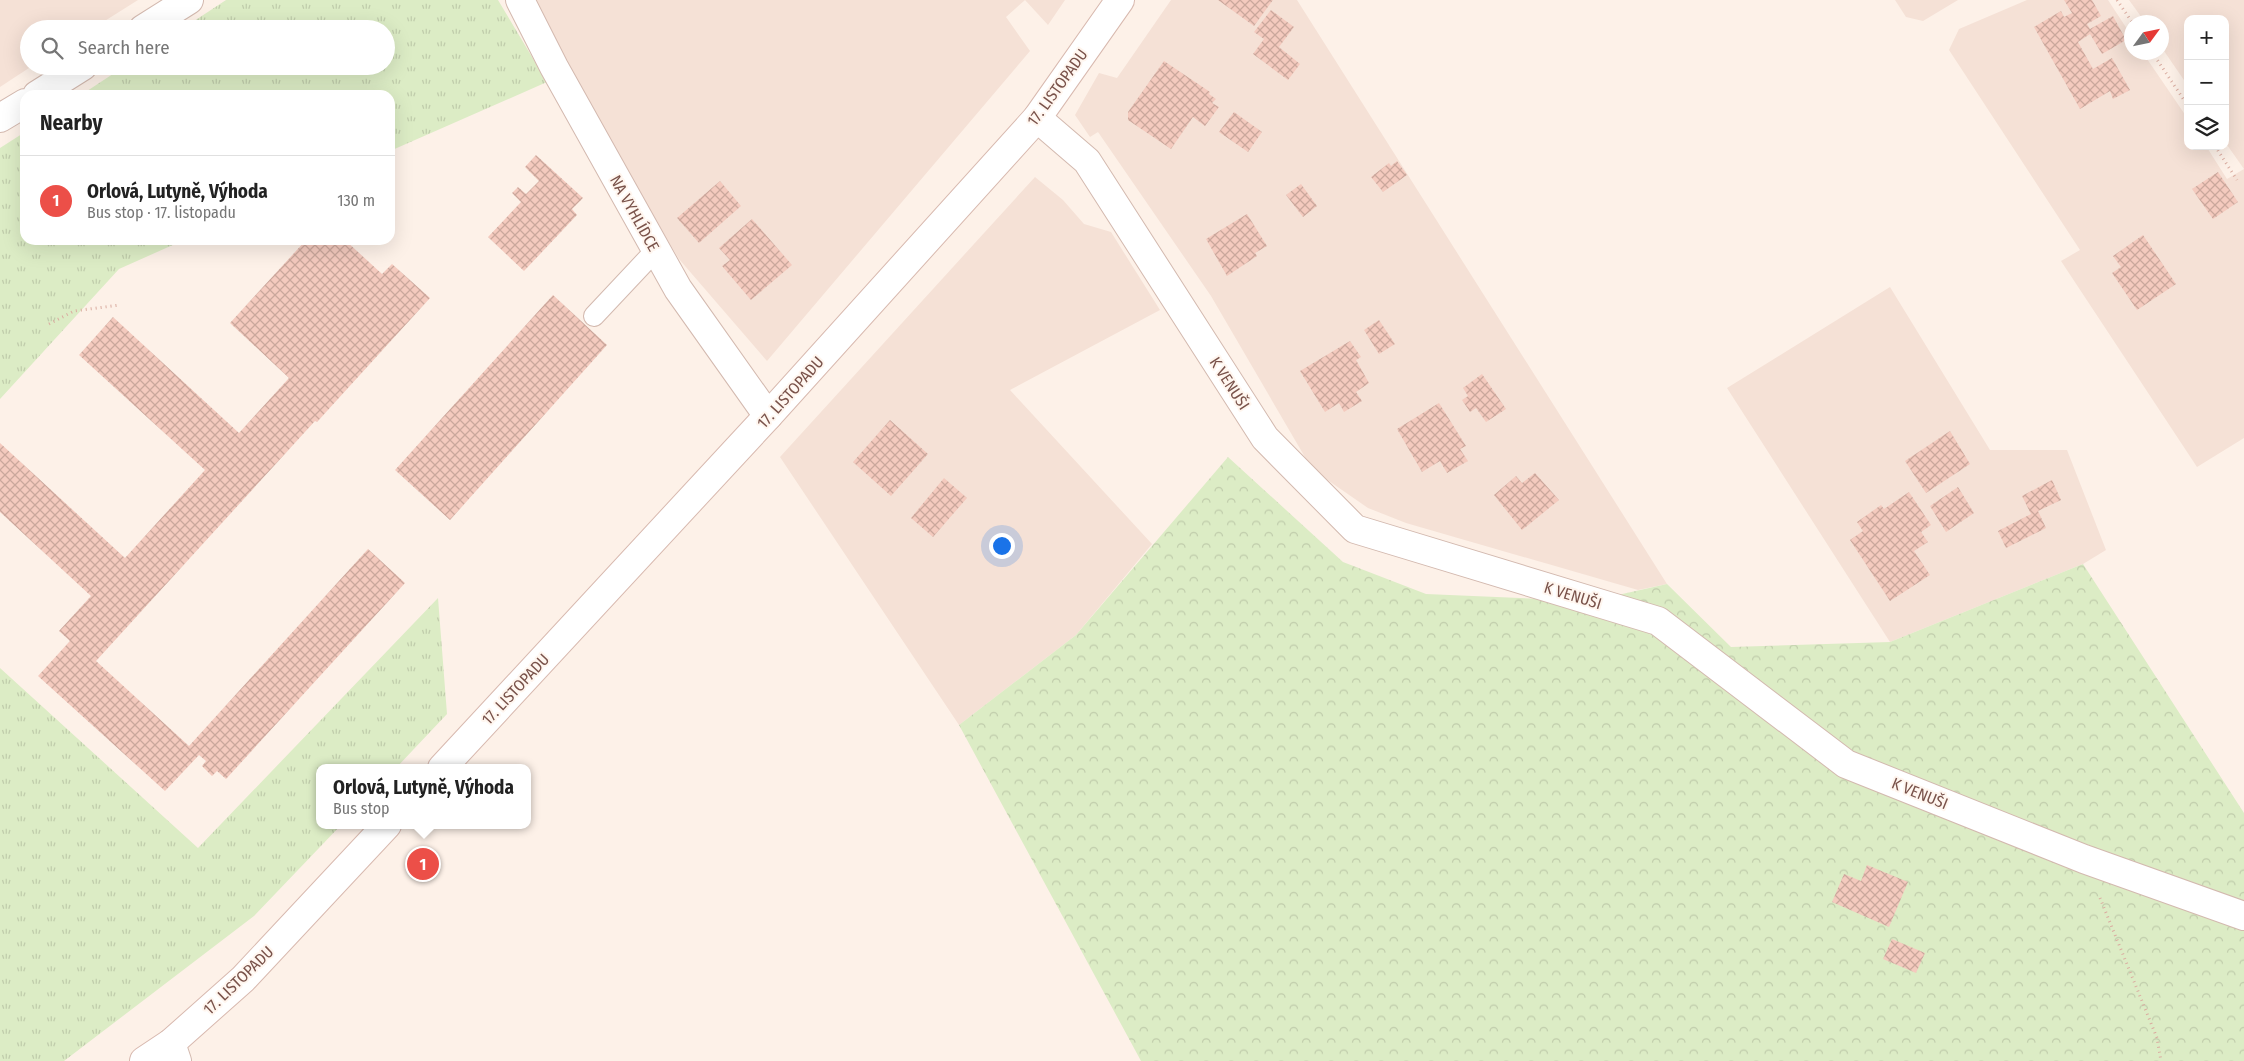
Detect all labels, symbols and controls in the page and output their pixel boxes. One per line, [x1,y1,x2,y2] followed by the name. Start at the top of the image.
[2124,15,2169,60] north arrow
[2184,15,2229,150] map controls
[2184,15,2229,60] button: +
[20,20,395,75] search box
[38,34,66,62] icon: search
[78,36,170,59] text: Search here
[1023,45,1092,129] street label: 17. LISTOPADU
[2184,60,2229,105] button: −
[2184,105,2229,150] button: layers
[40,110,102,136] text: Nearby
[606,172,663,255] street label: NA VYHLÍDCE
[87,180,268,203] text: Orlová, Lutyně, Výhoda
[53,191,59,210] text: 1
[337,191,375,210] text: 130 m
[87,203,236,222] text: Bus stop · 17. listopadu
[753,352,828,432] street label: 17. LISTOPADU
[1206,353,1254,413] street label: K VENUŠI
[989,533,1015,559] your location
[1542,577,1604,613] street label: K VENUŠI
[478,650,553,729] street label: 17. LISTOPADU
[316,764,531,829] popup
[1889,773,1951,813] street label: K VENUŠI
[333,776,514,799] text: Orlová, Lutyně, Výhoda
[333,799,390,818] text: Bus stop
[407,845,439,883] pin: 1
[199,942,277,1019] street label: 17. LISTOPADU

